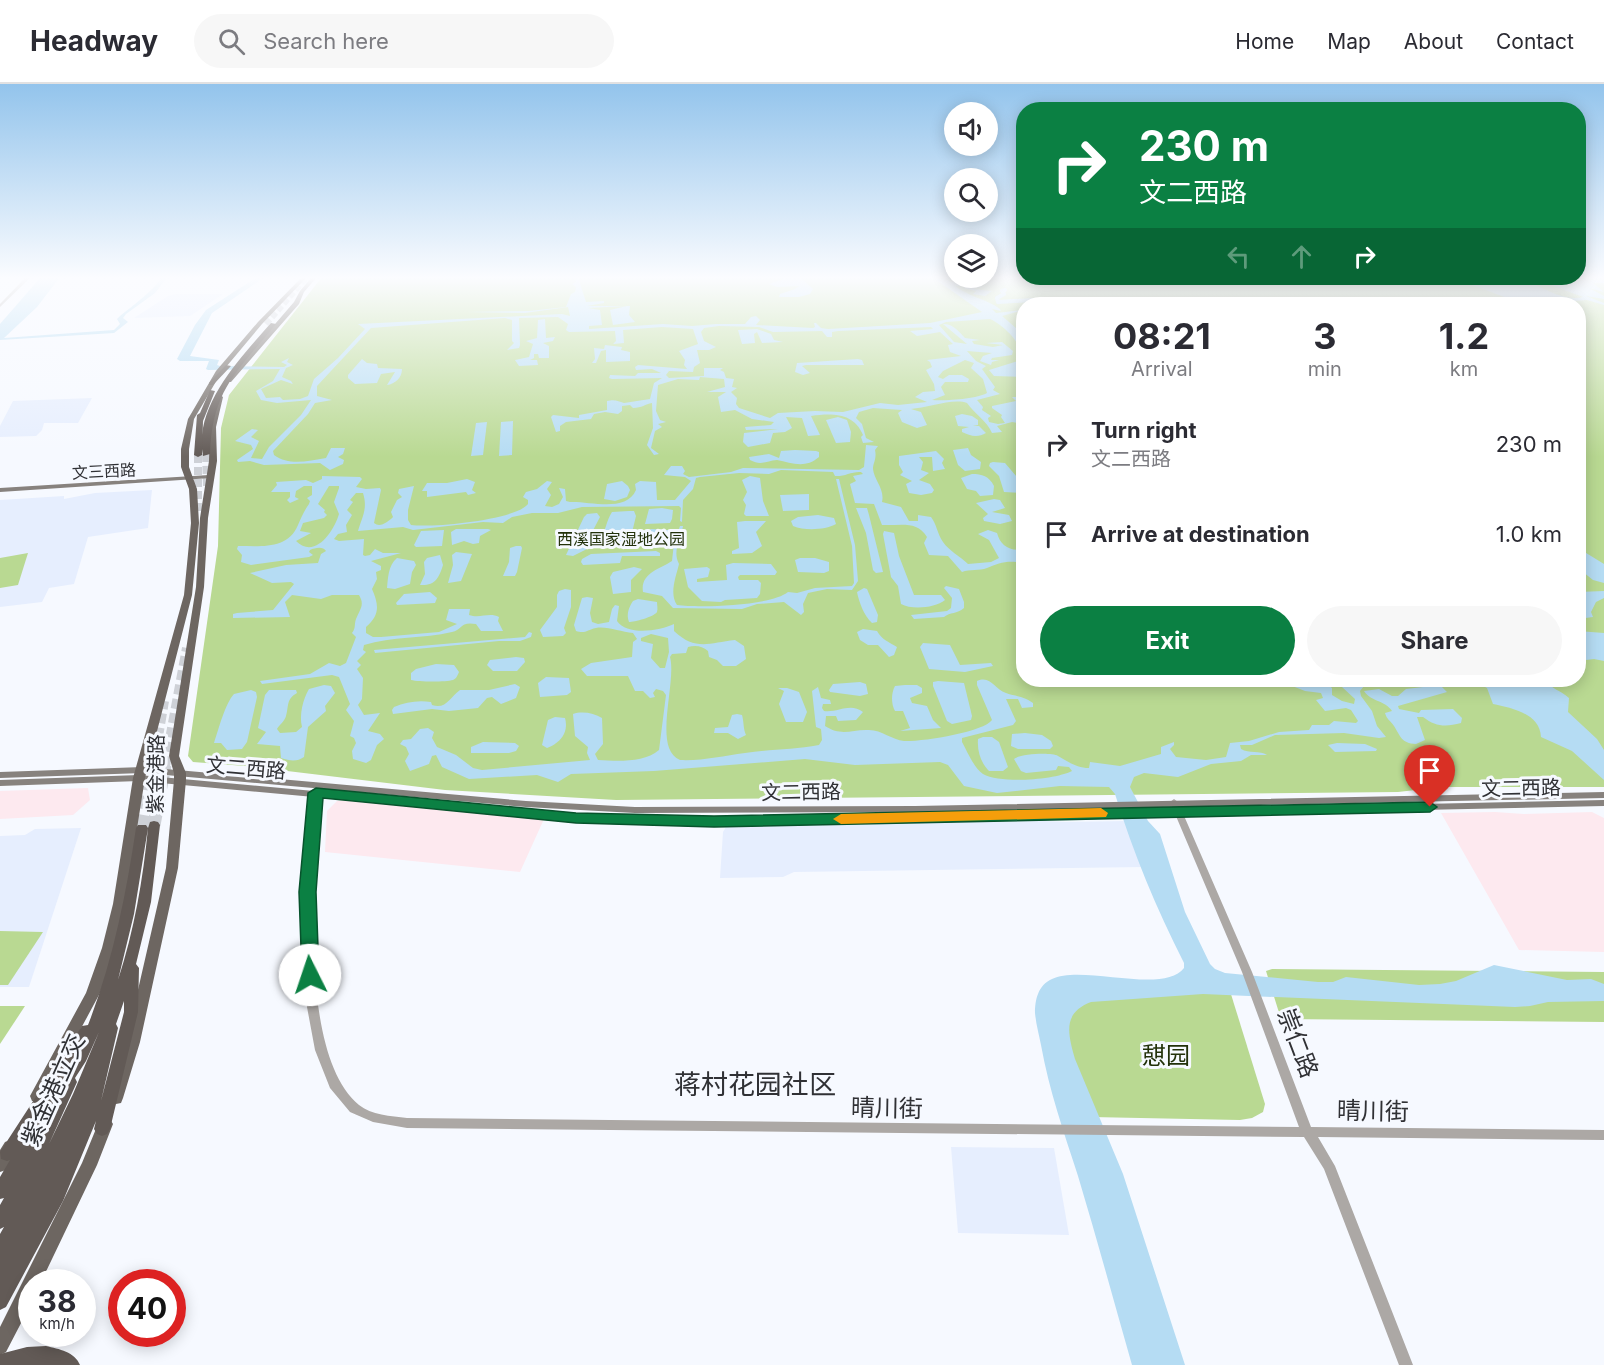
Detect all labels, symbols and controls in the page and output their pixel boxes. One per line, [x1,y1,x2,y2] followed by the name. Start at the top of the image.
[194,14,614,68] search box
[30,24,158,58] text: Headway
[215,25,248,58] icon: search
[263,28,389,54] text: Search here
[1235,29,1294,54] text: Home
[1327,29,1371,54] text: Map
[1404,29,1463,54] text: About
[1496,29,1574,54] text: Contact
[944,102,998,288] map controls
[944,102,998,156] button: sound
[1139,120,1269,171] text: 230 m
[1040,126,1118,204] icon: right
[944,168,998,222] button: search
[1139,176,1247,209] text: 文二西路
[944,234,998,288] button: layers
[1222,240,1255,273] icon: left
[1285,240,1318,273] icon: ahead
[1348,240,1381,273] icon: right
[1113,314,1211,358] text: 08:21
[1313,314,1336,358] text: 3
[1439,314,1489,358] text: 1.2
[1131,357,1193,381] text: Arrival
[1308,357,1342,381] text: min
[1450,357,1478,381] text: km
[1091,417,1197,443] text: Turn right
[1040,428,1073,461] icon: right
[1496,431,1562,457] text: 230 m
[1091,447,1171,471] text: 文二西路
[72,459,136,483] street label: 文三西路
[1040,518,1073,551] icon: arrive
[1091,521,1310,547] text: Arrive at destination
[1496,521,1562,547] text: 1.0 km
[557,529,685,549] park label: 西溪国家湿地公园
[1040,606,1295,675] button: Exit
[1307,606,1562,675] button: Share
[143,734,169,814] street label: 紫金港路
[1404,745,1455,807] pin
[205,753,287,783] street label: 文二西路
[1413,754,1446,787] icon: arrive
[1481,775,1561,801] street label: 文二西路
[761,779,841,805] street label: 文二西路
[278,943,342,1007] position arrow
[1272,1004,1324,1082] street label: 崇仁路
[15,1029,91,1151] street label: 紫金港立交
[1142,1041,1190,1070] park label: 憇园
[674,1068,836,1101] district label: 蒋村花园社区
[851,1093,923,1123] street label: 晴川街
[1337,1096,1409,1126] street label: 晴川街
[108,1269,186,1347] speed limit sign: 40
[38,1283,76,1319] text: 38
[39,1314,75,1333] text: km/h

